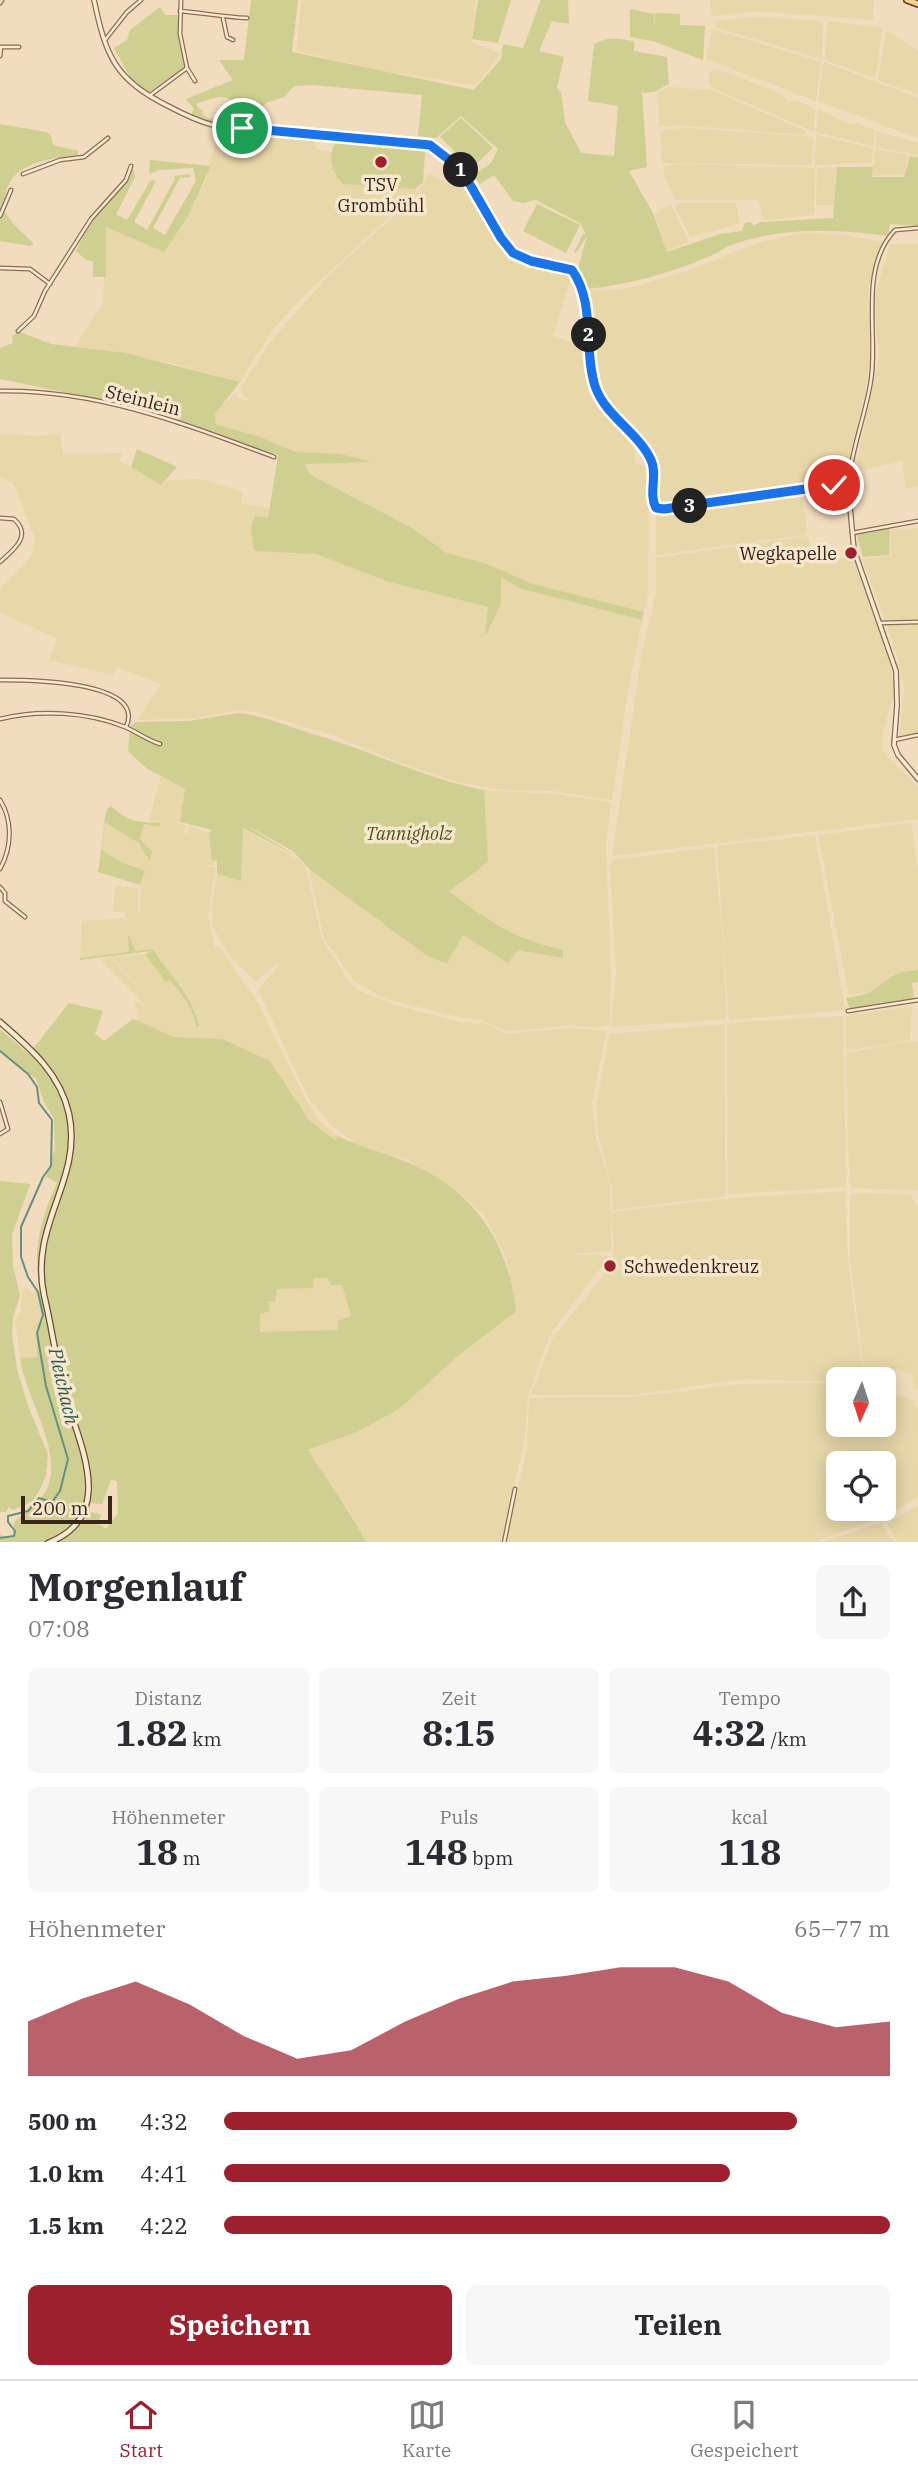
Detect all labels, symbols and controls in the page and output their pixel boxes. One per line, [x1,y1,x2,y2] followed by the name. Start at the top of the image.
[212,98,272,158] pin
[223,109,261,147] icon: arrive
[444,152,478,188] pin: 1
[373,154,389,170] marker: TSV Grombühl
[455,157,466,181] text: 1
[338,173,424,217] place label: TSV Grombühl
[572,318,606,352] pin: 2
[583,322,594,346] text: 2
[103,380,183,420] street label: Steinlein
[804,455,864,515] pin
[815,466,853,504] icon: check
[672,489,708,524] pin: 3
[684,493,695,517] text: 3
[739,542,837,565] place label: Wegkapelle
[843,545,859,561] marker: Wegkapelle
[366,822,453,845] park label: Tannigholz
[624,1255,759,1278] place label: Schwedenkreuz
[602,1258,618,1274] marker: Schwedenkreuz
[43,1344,85,1427] water label: Pleichach
[826,1367,896,1437] north arrow
[826,1367,896,1521] map controls
[826,1451,896,1521] button: locate
[21,1493,112,1525] scale bar
[32,1496,89,1520] text: 200 m
[28,1562,244,1611] text: Morgenlauf
[816,1565,890,1639] button: share
[28,1613,90,1643] text: 07:08
[135,1686,202,1710] text: Distanz
[442,1686,476,1710] text: Zeit
[718,1686,781,1710] text: Tempo
[115,1710,188,1756] text: 1.82
[422,1710,496,1756] text: 8:15
[693,1710,766,1756] text: 4:32
[188,1727,222,1751] text: km
[766,1727,807,1751] text: /km
[112,1805,225,1829] text: Höhenmeter
[440,1805,478,1829] text: Puls
[731,1805,768,1829] text: kcal
[136,1829,178,1875] text: 18
[405,1829,468,1875] text: 148
[718,1829,781,1875] text: 118
[178,1846,201,1870] text: m
[468,1846,513,1870] text: bpm
[28,1913,165,1943] text: Höhenmeter
[794,1913,890,1943] text: 65–77 m
[28,2106,97,2136] text: 500 m
[140,2106,188,2136] text: 4:32
[28,2158,104,2188] text: 1.0 km
[140,2158,188,2188] text: 4:41
[28,2210,104,2240] text: 1.5 km
[140,2210,188,2240] text: 4:22
[28,2285,452,2365] button: Speichern
[466,2285,890,2365] button: Teilen
[120,2396,163,2462] tab: Start
[402,2396,451,2462] tab: Karte
[690,2396,798,2462] tab: Gespeichert

